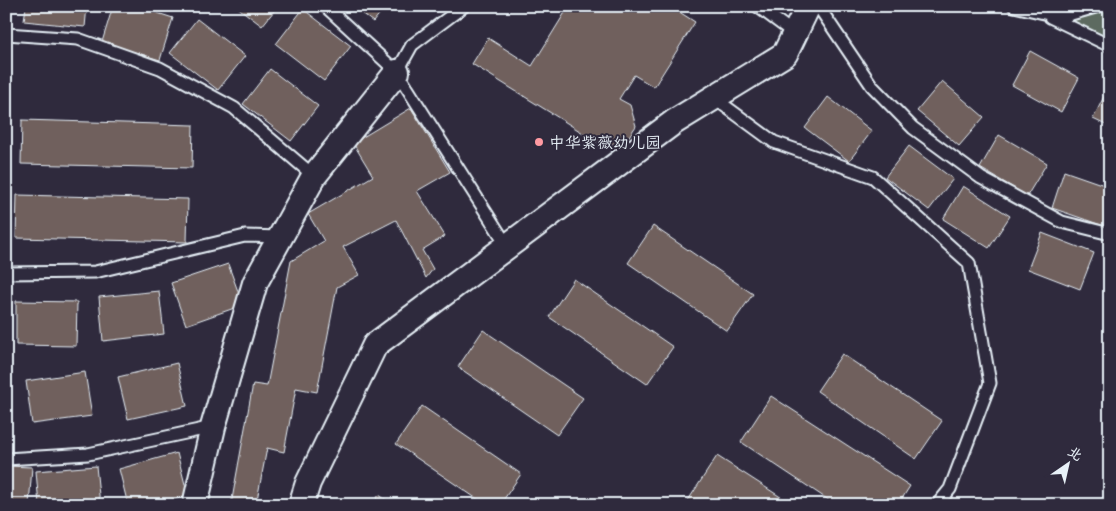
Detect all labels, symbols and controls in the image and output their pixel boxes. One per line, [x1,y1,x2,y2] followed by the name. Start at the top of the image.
[549,132,661,154] place label: 中华紫薇幼儿园
[533,136,545,148] marker: 中华紫薇幼儿园
[1044,438,1094,488] north arrow
[1063,442,1086,466] text: 北

